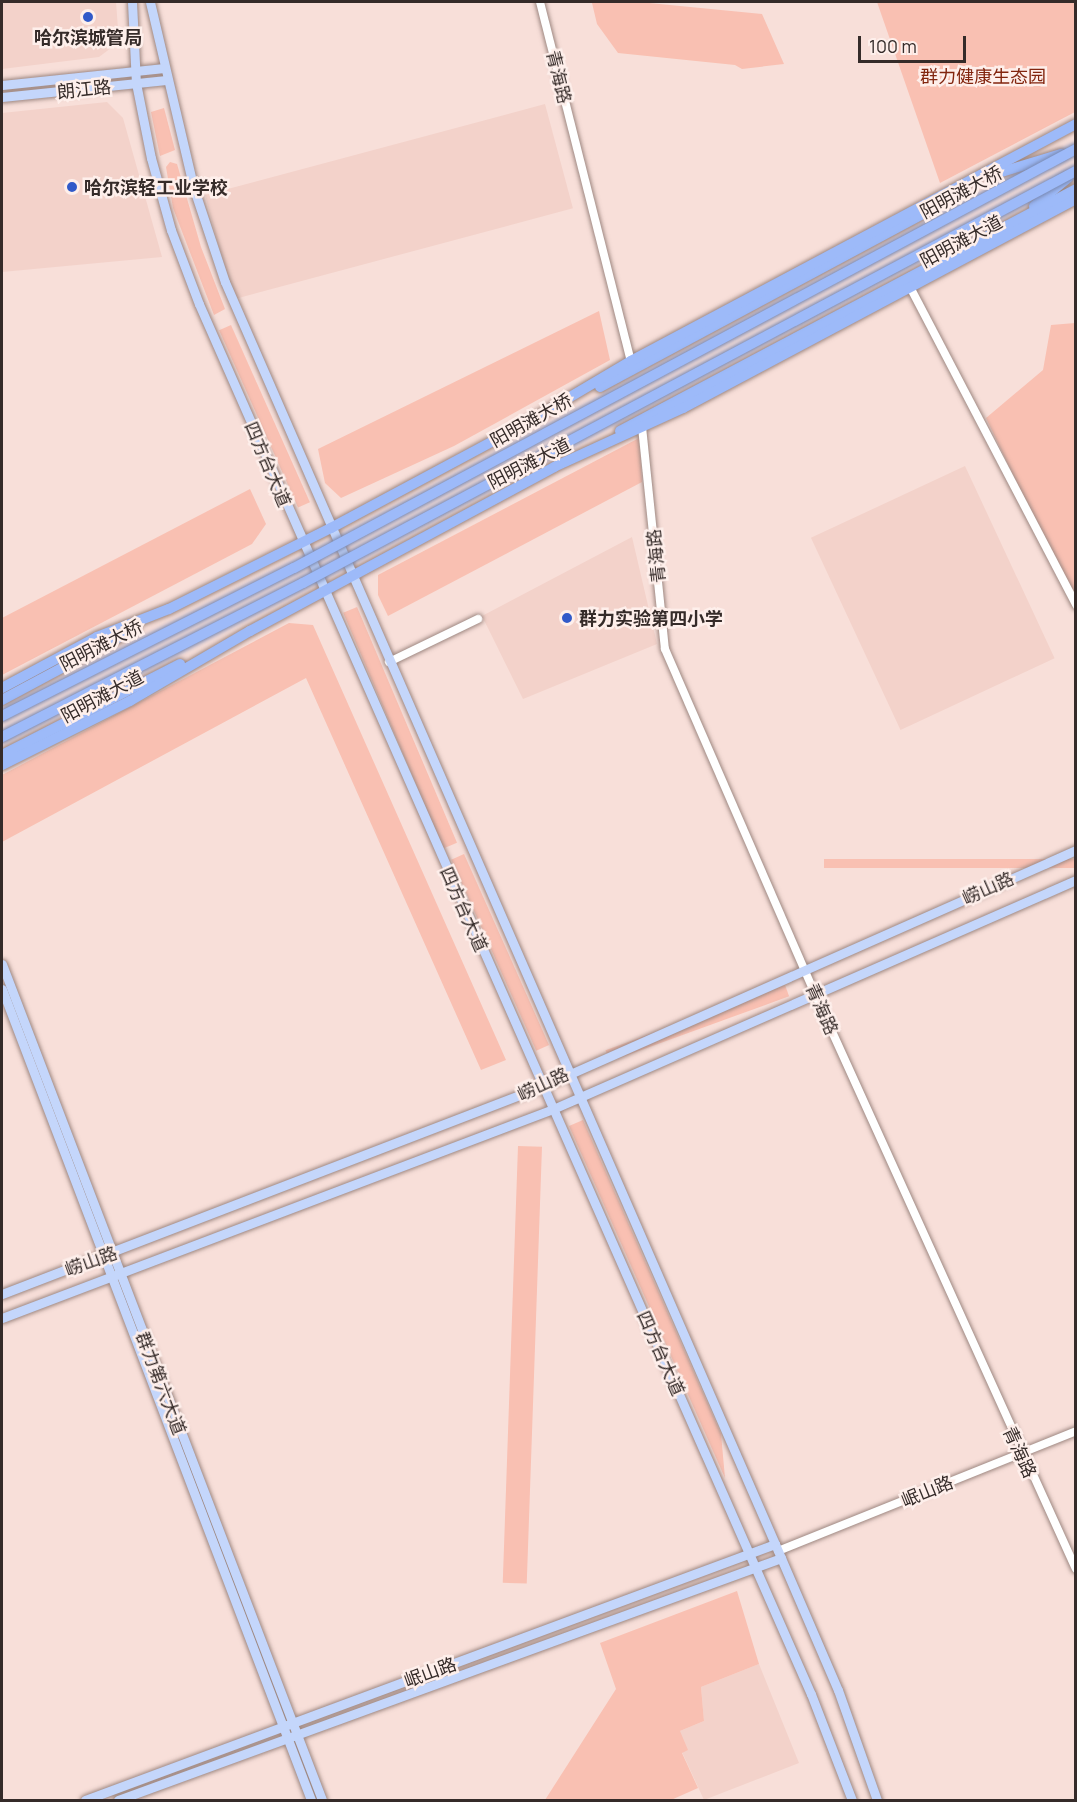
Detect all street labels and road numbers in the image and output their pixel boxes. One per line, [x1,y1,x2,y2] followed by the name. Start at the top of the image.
[542,48,576,106] street label: 青海路
[56,75,112,103] street label: 朗江路
[916,161,1006,223] street label: 阳明滩大桥
[916,210,1006,272] street label: 阳明滩大道
[486,389,576,451] street label: 阳明滩大桥
[240,418,296,510] street label: 四方台大道
[484,433,574,493] street label: 阳明滩大道
[642,528,670,584] street label: 青海路
[56,615,146,675] street label: 阳明滩大桥
[57,665,147,727] street label: 阳明滩大道
[436,863,492,955] street label: 四方台大道
[959,867,1017,909] street label: 崂山路
[801,980,843,1038] street label: 青海路
[514,1063,572,1105] street label: 崂山路
[62,1242,120,1280] street label: 崂山路
[633,1307,689,1399] street label: 四方台大道
[132,1329,190,1437] street label: 群力第六大道
[999,1423,1041,1481] street label: 青海路
[898,1471,956,1511] street label: 岷山路
[401,1653,459,1691] street label: 岷山路

